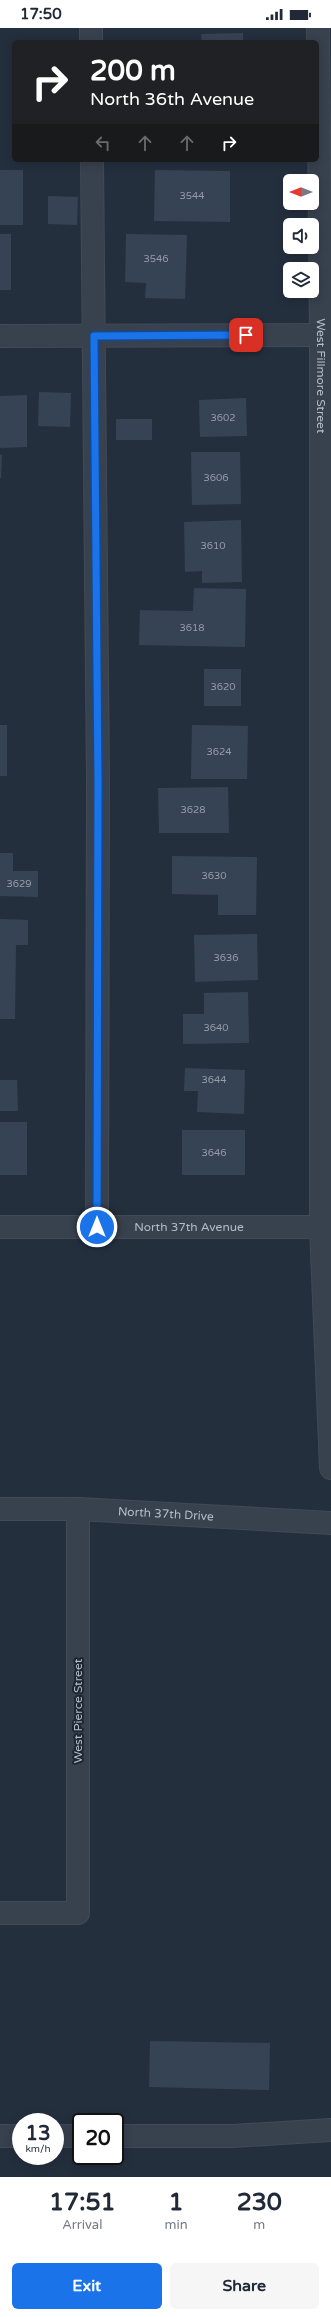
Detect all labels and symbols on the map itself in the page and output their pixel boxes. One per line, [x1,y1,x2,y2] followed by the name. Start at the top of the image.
[283,174,319,210] north arrow
[179,190,205,202] house number: 3544
[143,253,169,265] house number: 3546
[229,318,263,352] pin
[314,318,328,434] street label: West Fillmore Street
[210,412,236,424] house number: 3602
[203,472,229,484] house number: 3606
[200,540,226,552] house number: 3610
[179,622,205,634] house number: 3618
[210,681,236,693] house number: 3620
[206,746,232,758] house number: 3624
[180,804,206,816] house number: 3628
[201,870,227,882] house number: 3630
[6,878,32,890] house number: 3629
[213,952,239,964] house number: 3636
[203,1022,229,1034] house number: 3640
[201,1074,227,1086] house number: 3644
[201,1147,227,1159] house number: 3646
[76,1206,118,1248] position arrow
[134,1220,244,1234] street label: North 37th Avenue
[117,1504,214,1524] street label: North 37th Drive
[71,1658,85,1763] street label: West Pierce Street
[72,2113,124,2165] speed limit sign: 20

